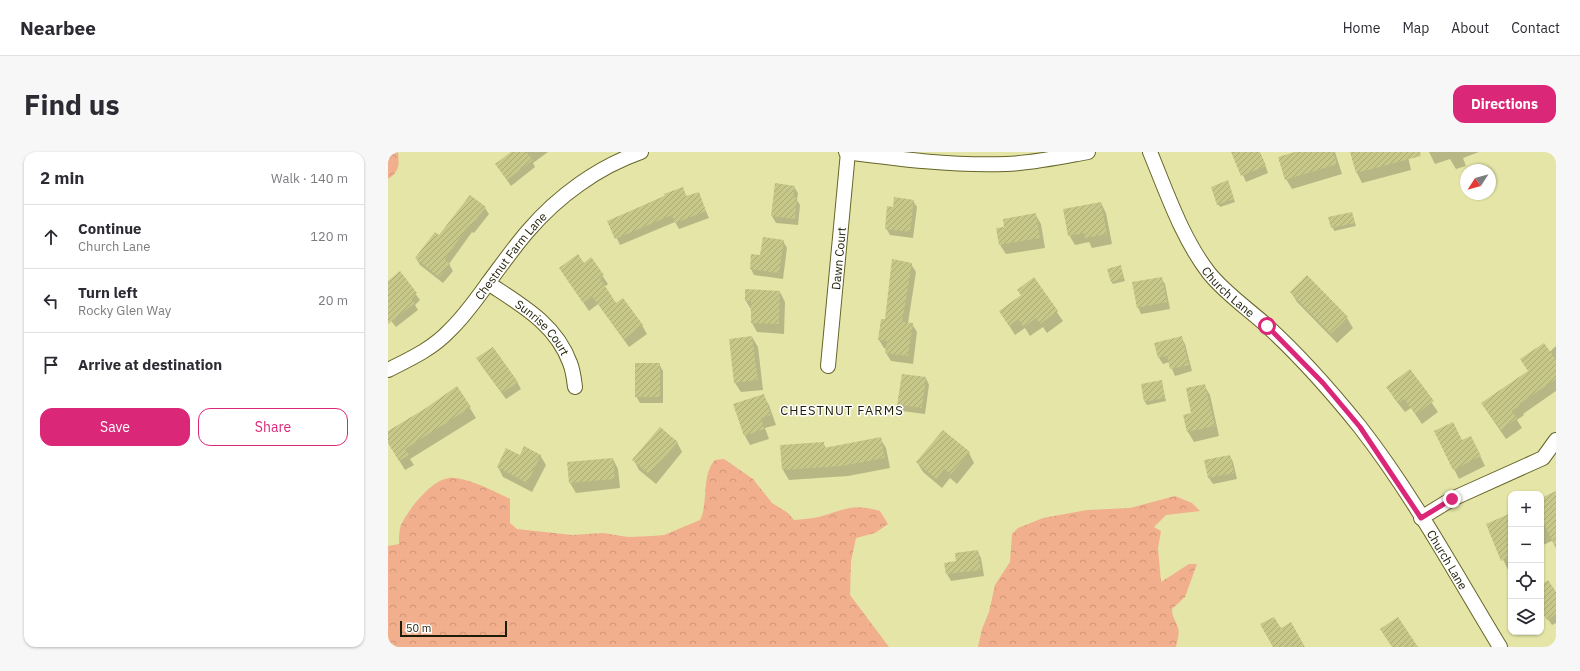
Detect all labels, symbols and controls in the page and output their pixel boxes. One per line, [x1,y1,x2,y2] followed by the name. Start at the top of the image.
[20,16,96,40] text: Nearbee
[1343,19,1380,37] text: Home
[1402,19,1429,37] text: Map
[1451,19,1489,37] text: About
[1511,19,1560,37] text: Contact
[1453,85,1556,123] button: Directions
[24,86,120,123] text: Find us
[1460,164,1496,200] north arrow
[40,167,84,189] text: 2 min
[271,170,348,187] text: Walk · 140 m
[471,208,550,303] street label: Chestnut Farm Lane
[78,219,142,238] text: Continue
[40,226,62,248] icon: ahead
[828,226,848,291] street label: Dawn Court
[310,228,348,245] text: 120 m
[78,238,151,255] text: Church Lane
[1199,263,1258,320] street label: Church Lane
[78,283,138,302] text: Turn left
[40,290,62,312] icon: left
[318,292,348,309] text: 20 m
[513,296,573,358] street label: Sunrise Court
[78,302,171,319] text: Rocky Glen Way
[1258,317,1276,335] route start
[40,354,62,376] icon: arrive
[78,355,222,374] text: Arrive at destination
[780,402,904,419] district label: CHESTNUT FARMS
[40,408,190,446] button: Save
[198,408,348,446] button: Share
[1443,490,1461,508] route end
[1508,491,1544,635] map controls
[1508,491,1544,527] button: +
[1424,527,1472,592] street label: Church Lane
[1508,527,1544,563] button: −
[1508,563,1544,599] button: locate
[1508,599,1544,635] button: layers
[400,619,507,638] scale bar
[406,621,431,635] text: 50 m

